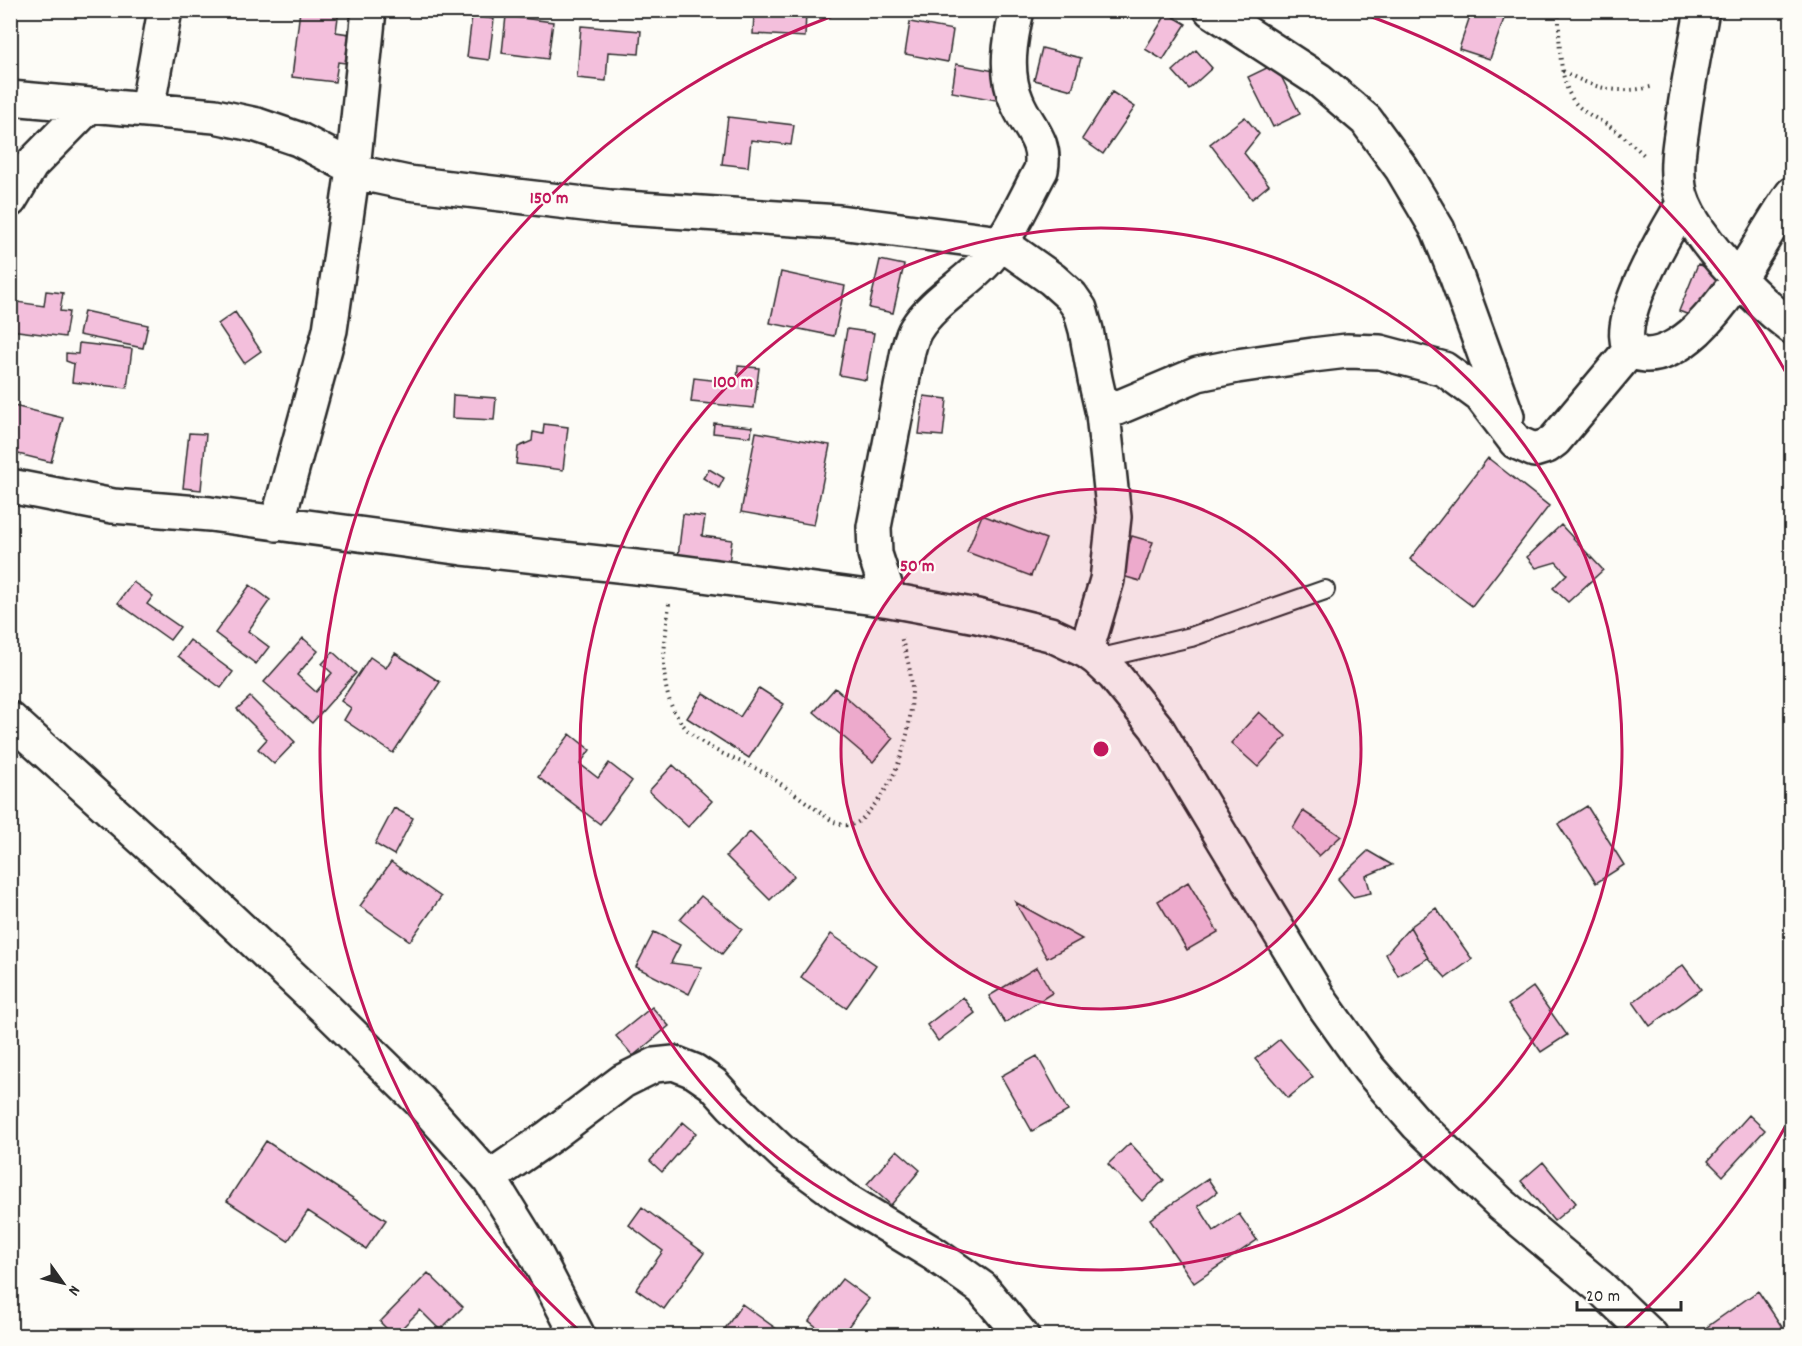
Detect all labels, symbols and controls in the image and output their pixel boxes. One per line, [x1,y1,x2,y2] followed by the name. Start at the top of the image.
[530,187,568,212] text: 150 m
[713,371,753,396] text: 100 m
[900,555,934,580] text: 50 m
[1091,739,1111,759] centre of rings
[33,1253,93,1313] north arrow
[1577,1274,1680,1312] scale bar
[62,1280,85,1300] text: N
[1586,1285,1620,1310] text: 20 m

